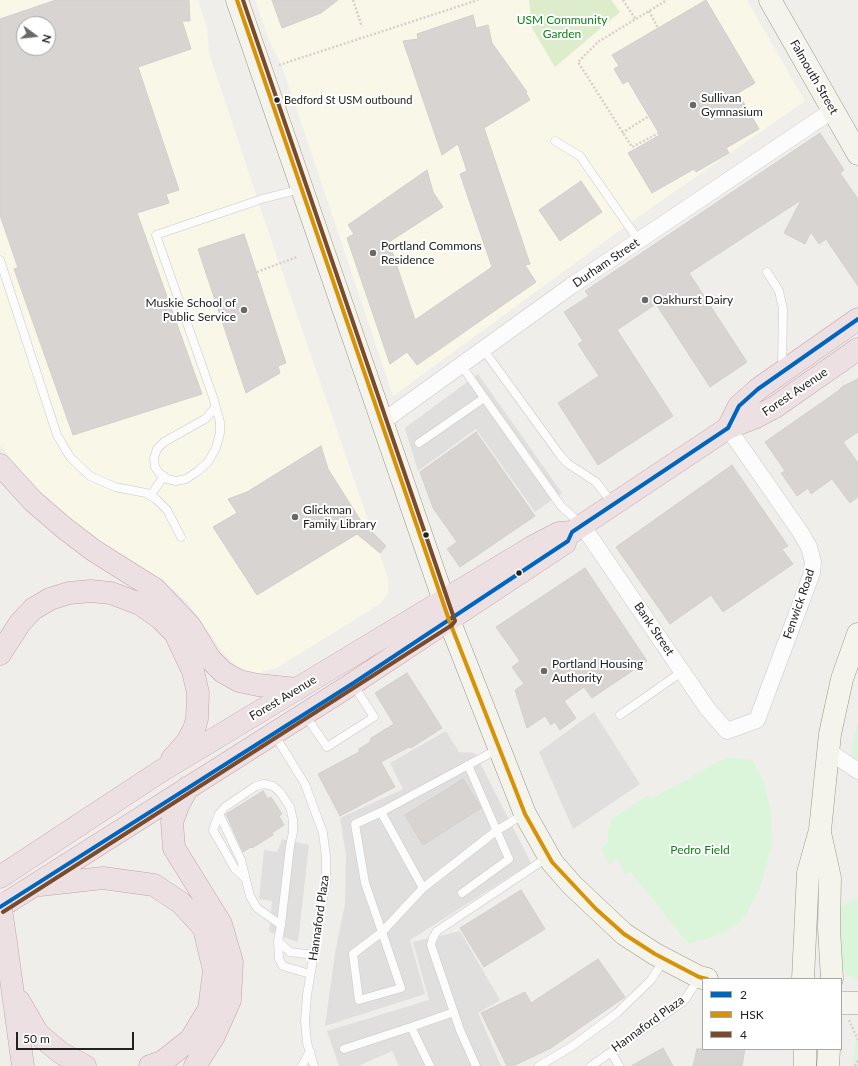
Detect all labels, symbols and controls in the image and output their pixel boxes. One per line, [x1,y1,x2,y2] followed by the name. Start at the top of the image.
[517,13,607,41] park label: USM Community Garden
[16,16,56,56] north arrow
[40,33,54,45] text: N
[787,37,841,117] street label: Falmouth Street
[701,91,763,119] place label: Sullivan Gymnasium
[284,93,412,107] place label: Bedford St USM outbound
[272,95,282,105] marker: Bedford St USM outbound
[688,100,698,110] marker: Sullivan Gymnasium
[570,235,642,291] street label: Durham Street
[381,239,482,267] place label: Portland Commons Residence
[368,248,378,258] marker: Portland Commons Residence
[653,293,733,307] place label: Oakhurst Dairy
[640,295,650,305] marker: Oakhurst Dairy
[145,296,236,324] place label: Muskie School of Public Service
[239,305,249,315] marker: Muskie School of Public Service
[760,365,830,419] street label: Forest Avenue
[303,503,376,531] place label: Glickman Family Library
[290,512,300,522] marker: Glickman Family Library
[421,530,431,540] unlabelled marker
[780,567,818,641] street label: Fenwick Road
[514,568,524,578] unlabelled marker
[631,600,677,658] street label: Bank Street
[552,657,643,685] place label: Portland Housing Authority
[539,666,549,676] marker: Portland Housing Authority
[247,672,319,724] street label: Forest Avenue
[670,843,730,857] park label: Pedro Field
[306,874,332,962] street label: Hannaford Plaza
[702,978,842,1050] legend
[740,987,747,1002] text: 2
[609,993,687,1055] street label: Hannaford Plaza
[740,1007,764,1022] text: HSK
[18,1024,136,1050] scale bar
[740,1027,747,1042] text: 4
[23,1031,50,1046] text: 50 m

